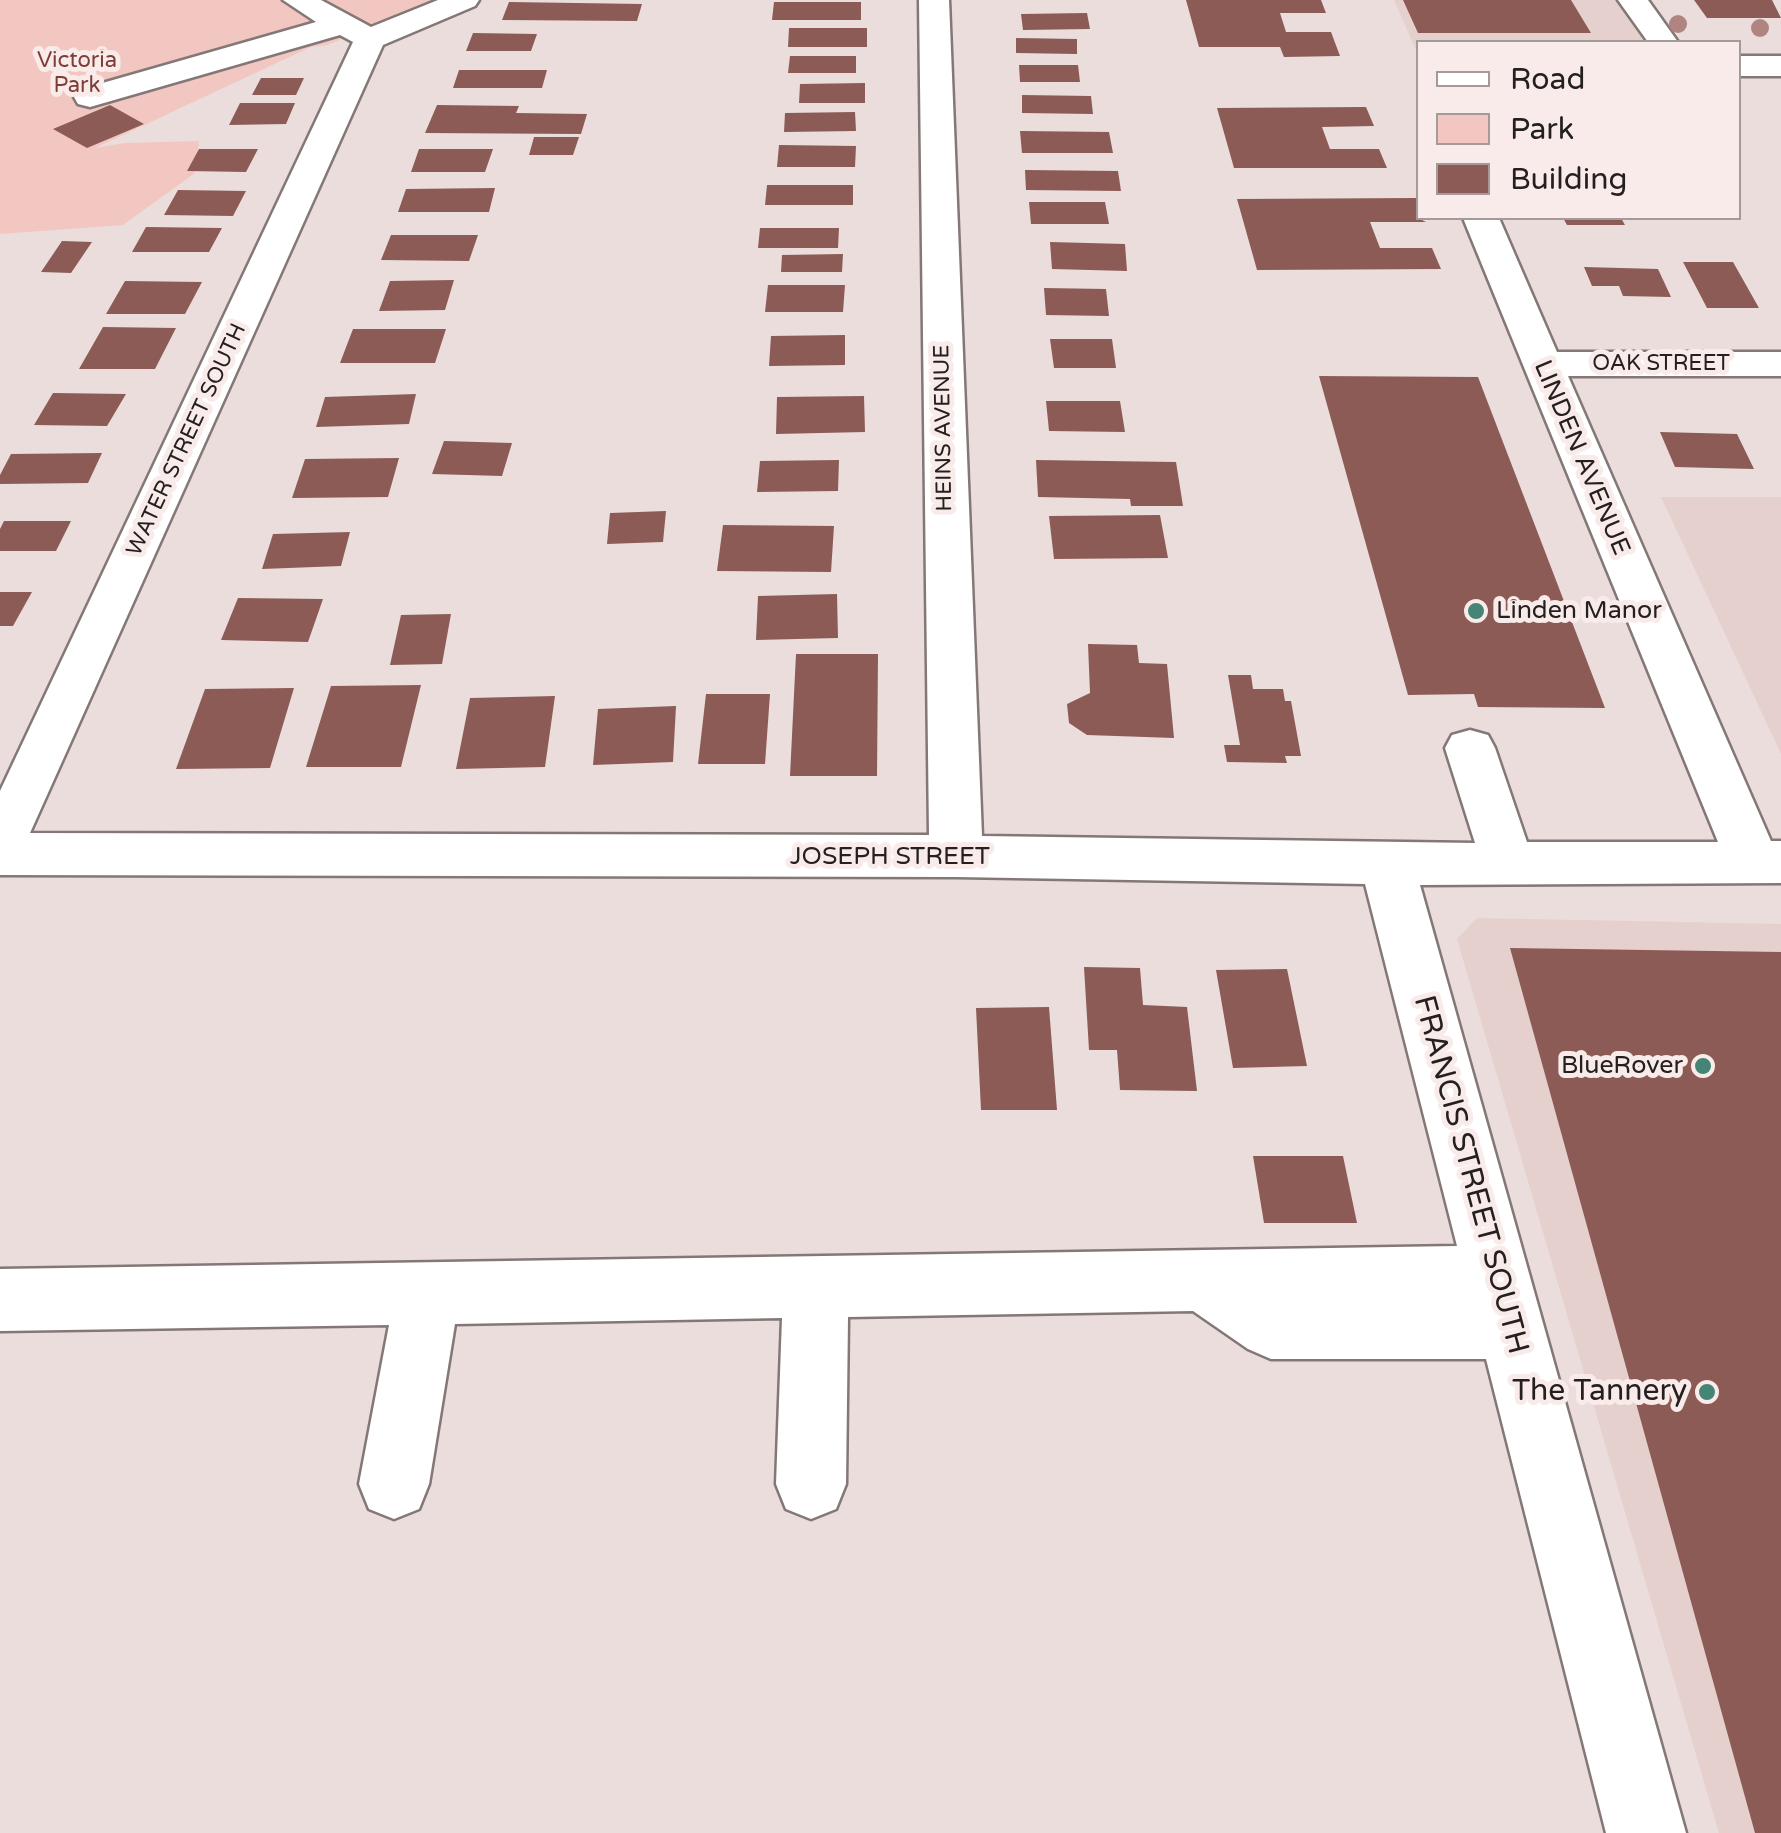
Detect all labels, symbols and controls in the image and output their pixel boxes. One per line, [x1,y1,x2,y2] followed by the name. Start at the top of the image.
[1416,40,1741,220] legend
[37,48,117,100] park label: Victoria Park
[1510,61,1585,98] text: Road
[1510,111,1574,148] text: Park
[1510,161,1627,198] text: Building
[122,320,252,560] street label: WATER STREET SOUTH
[929,344,959,512] street label: HEINS AVENUE
[1592,351,1730,377] street label: OAK STREET
[1526,356,1636,560] street label: LINDEN AVENUE
[1496,596,1662,626] place label: Linden Manor
[1465,600,1487,622] marker: Linden Manor
[790,842,990,872] street label: JOSEPH STREET
[1405,992,1535,1358] street label: FRANCIS STREET SOUTH
[1561,1051,1683,1081] place label: BlueRover
[1692,1055,1714,1077] marker: BlueRover
[1512,1374,1687,1410] place label: The Tannery
[1696,1381,1718,1403] marker: The Tannery

